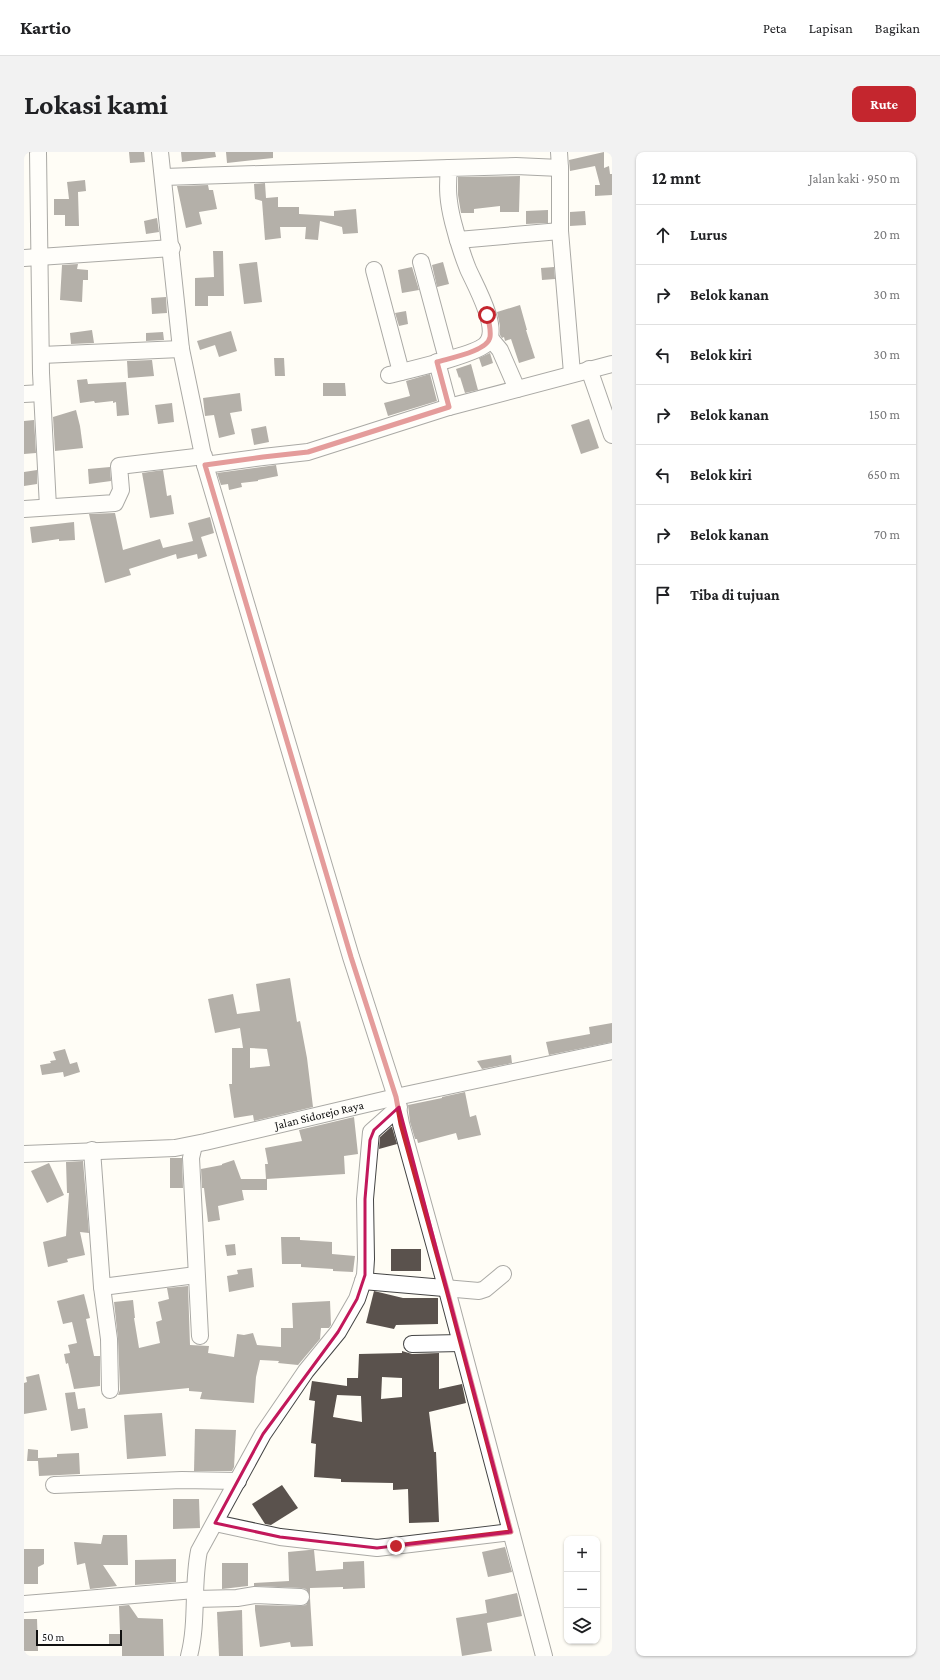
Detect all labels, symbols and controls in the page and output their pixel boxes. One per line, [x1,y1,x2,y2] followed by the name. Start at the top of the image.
[20,17,71,38] text: Kartio
[763,20,787,36] text: Peta
[809,20,853,36] text: Lapisan
[875,20,920,36] text: Bagikan
[852,86,916,122] button: Rute
[24,89,168,120] text: Lokasi kami
[652,169,701,188] text: 12 mnt
[809,171,900,186] text: Jalan kaki · 950 m
[652,224,674,246] icon: ahead
[690,227,727,243] text: Lurus
[874,227,900,242] text: 20 m
[652,284,674,306] icon: right
[690,287,769,303] text: Belok kanan
[874,287,900,302] text: 30 m
[478,306,496,324] route start
[652,344,674,366] icon: left
[690,347,752,363] text: Belok kiri
[874,347,900,362] text: 30 m
[652,404,674,426] icon: right
[690,407,769,423] text: Belok kanan
[869,407,900,422] text: 150 m
[652,464,674,486] icon: left
[690,467,752,483] text: Belok kiri
[867,467,900,482] text: 650 m
[652,524,674,546] icon: right
[690,527,769,543] text: Belok kanan
[874,527,900,542] text: 70 m
[652,584,674,606] icon: arrive
[690,587,780,603] text: Tiba di tujuan
[272,1098,366,1133] street label: Jalan Sidorejo Raya
[564,1536,600,1644] map controls
[564,1536,600,1572] button: +
[387,1537,405,1555] route end
[564,1572,600,1608] button: −
[564,1608,600,1644] button: layers
[36,1628,122,1647] scale bar
[42,1631,64,1643] text: 50 m

